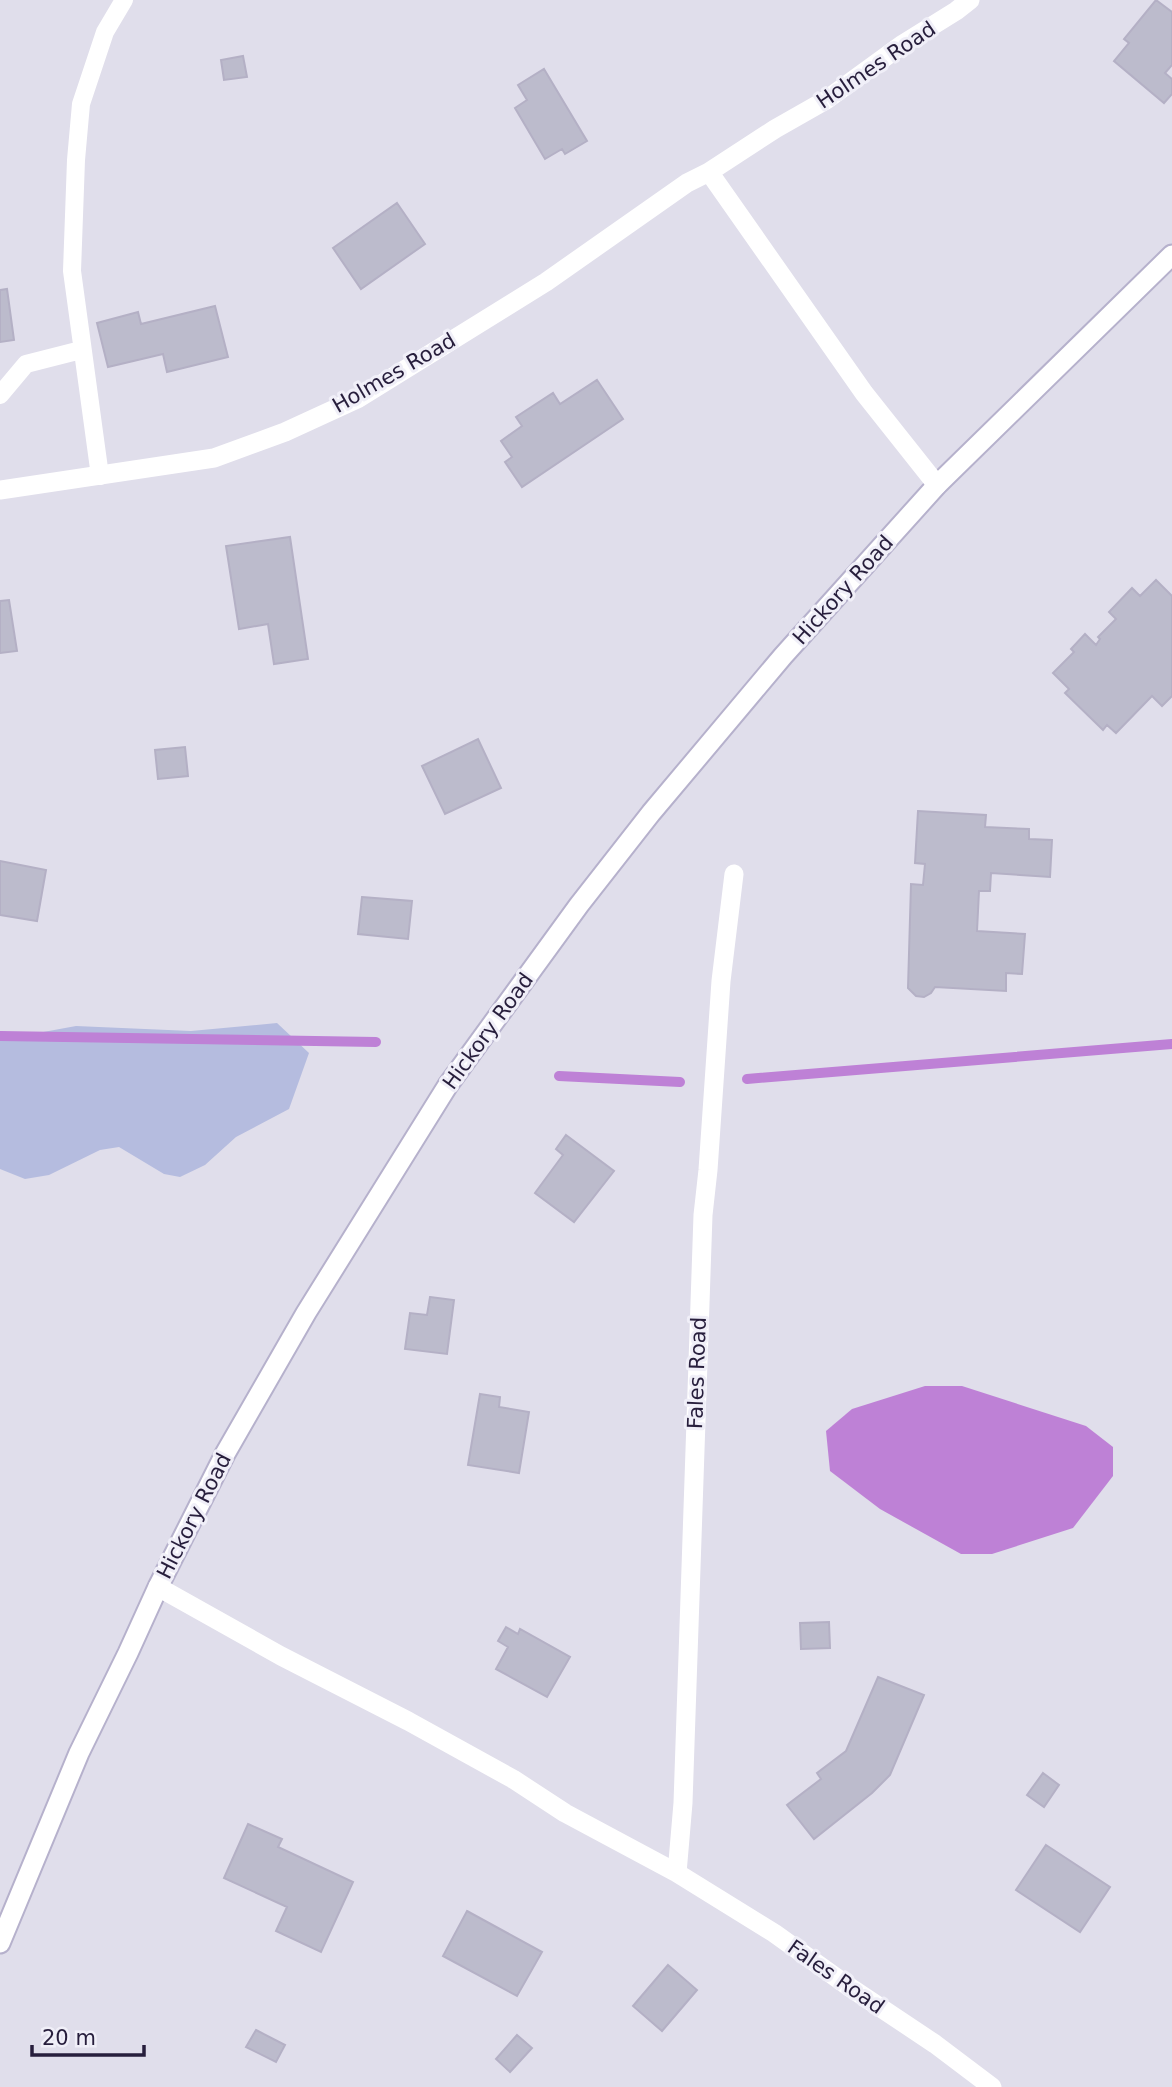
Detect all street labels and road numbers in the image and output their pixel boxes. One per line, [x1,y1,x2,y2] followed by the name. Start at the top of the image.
[812,16,940,114] street label: Holmes Road
[328,328,460,418] street label: Holmes Road
[788,531,898,649] street label: Hickory Road
[438,968,538,1094] street label: Hickory Road
[683,1317,711,1429] street label: Fales Road
[152,1449,236,1583] street label: Hickory Road
[783,1935,889,2019] street label: Fales Road

